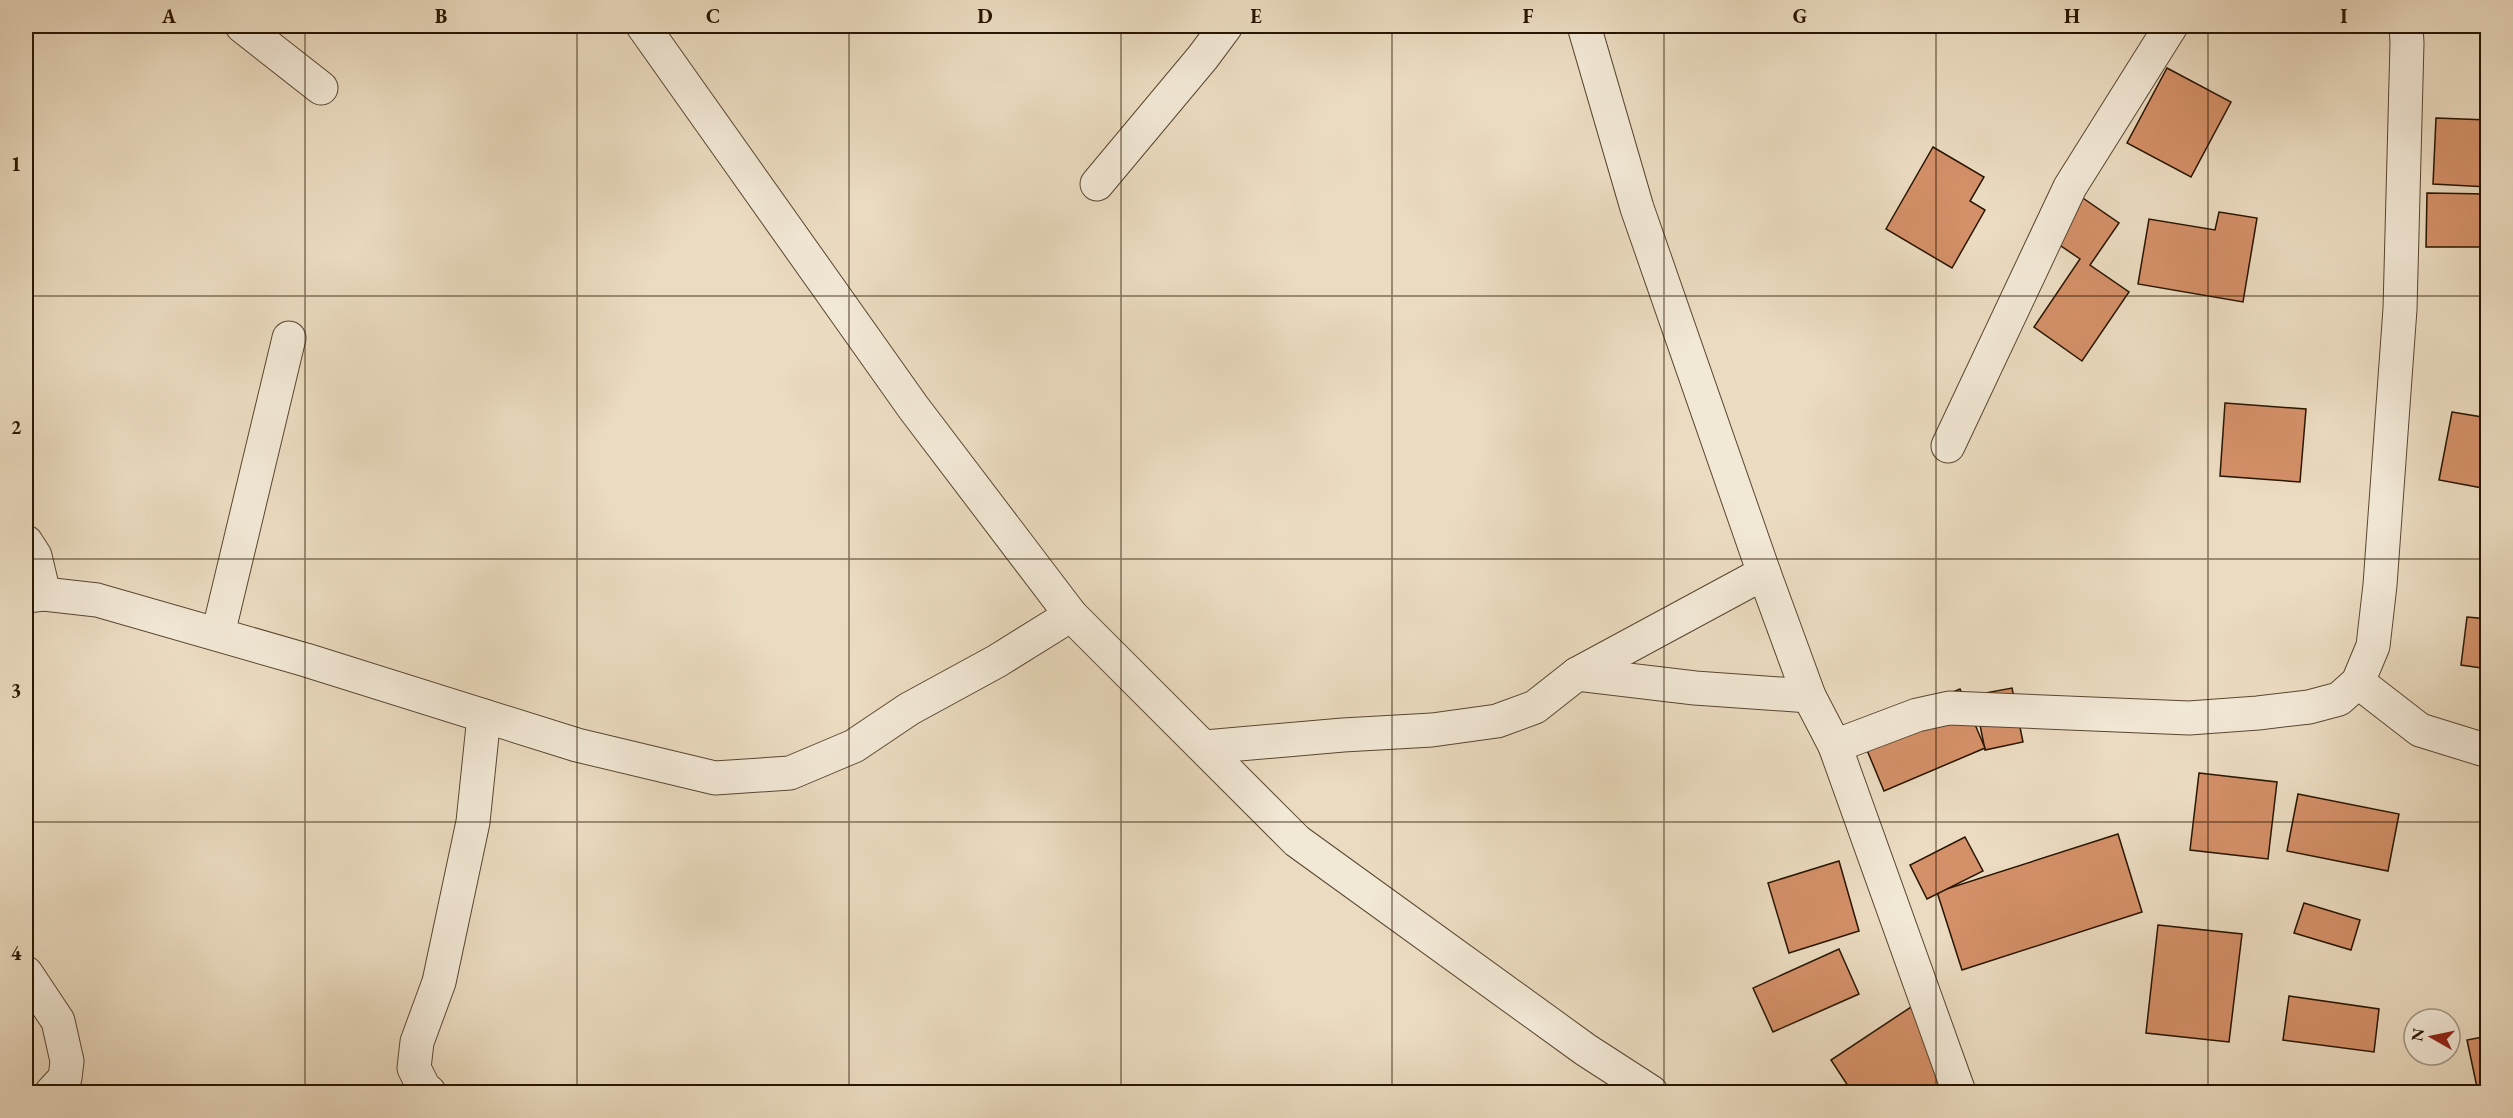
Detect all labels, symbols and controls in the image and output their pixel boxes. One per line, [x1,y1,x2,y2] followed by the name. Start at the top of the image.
[161,3,177,29] text: A
[435,3,447,29] text: B
[706,3,720,29] text: C
[977,3,993,29] text: D
[1250,3,1262,29] text: E
[1523,3,1534,29] text: F
[1793,3,1807,29] text: G
[2064,3,2080,29] text: H
[2340,3,2348,29] text: I
[11,151,21,177] text: 1
[11,414,22,440] text: 2
[11,677,21,703] text: 3
[11,940,22,966] text: 4
[2402,1007,2462,1067] north arrow
[2406,1027,2429,1043] text: N

